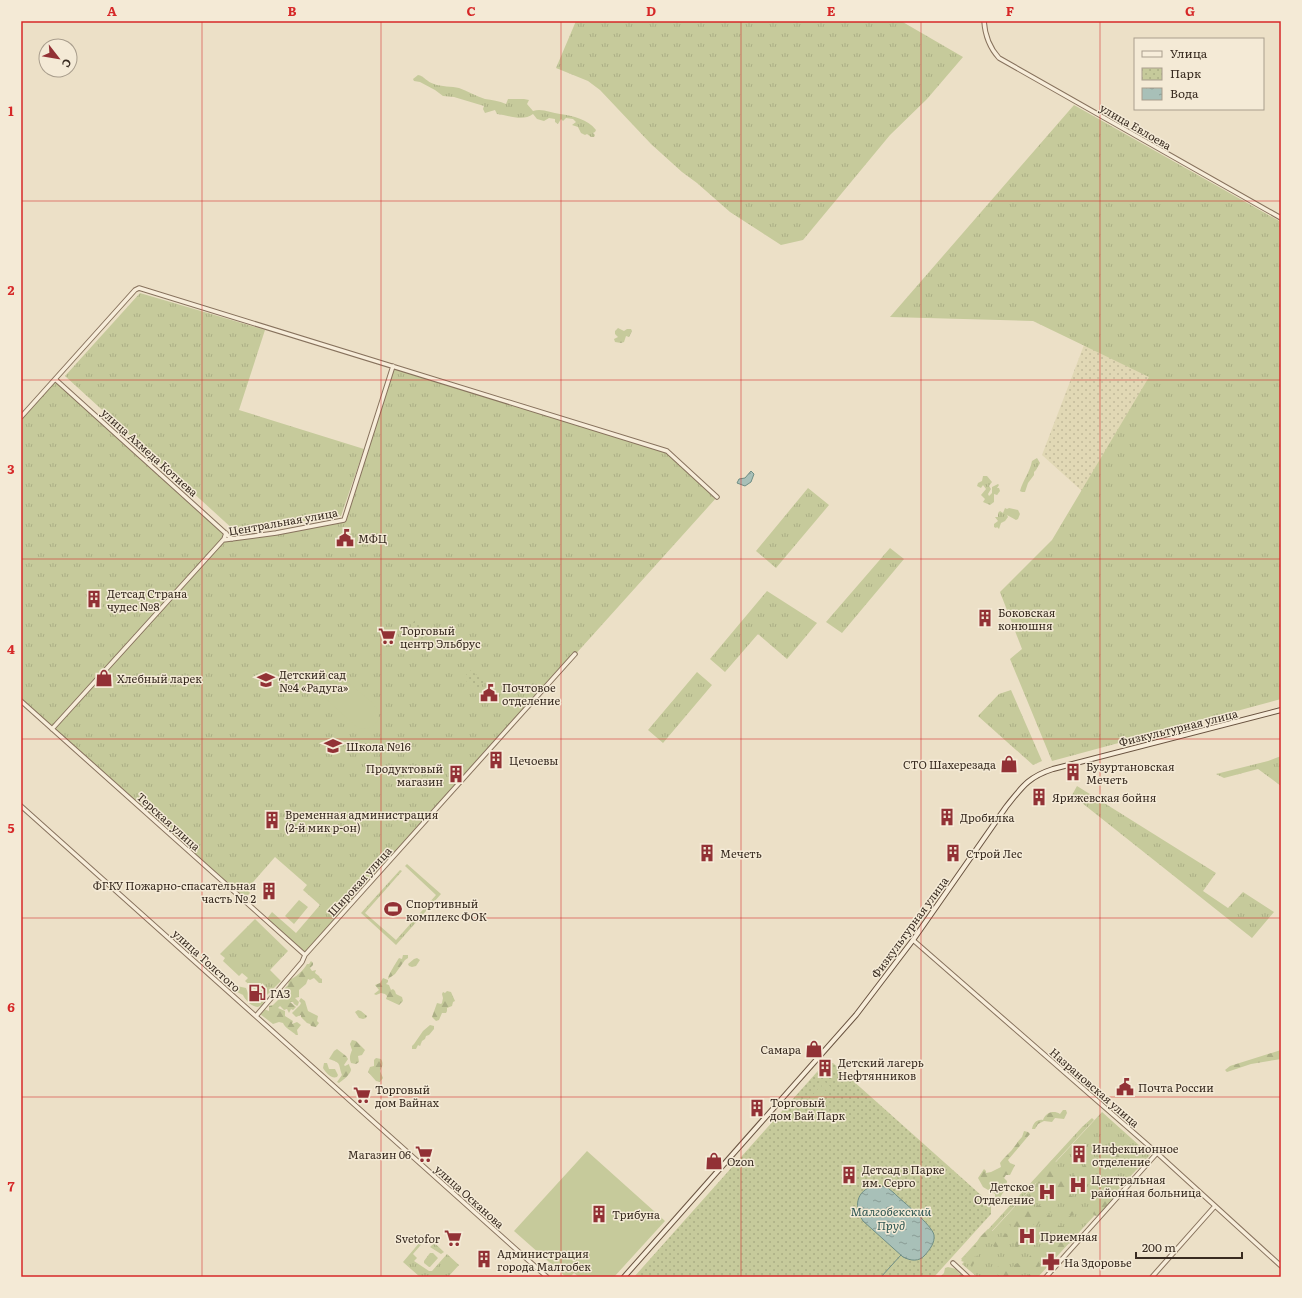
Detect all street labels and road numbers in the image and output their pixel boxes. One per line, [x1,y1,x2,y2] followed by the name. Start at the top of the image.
[1097,99,1175,153] street label: улица Евлоева
[98,404,202,500] street label: улица Ахмеда Котиева
[227,503,339,538] street label: Центральная улица
[1117,704,1239,750] street label: Физкультурная улица
[134,788,204,854] street label: Терская улица
[323,843,395,919] street label: Широкая улица
[867,873,951,981] street label: Физкультурная улица
[169,925,245,995] street label: улица Толстого
[1047,1044,1143,1131] street label: Назрановская улица
[432,1160,508,1232] street label: улица Осканова

